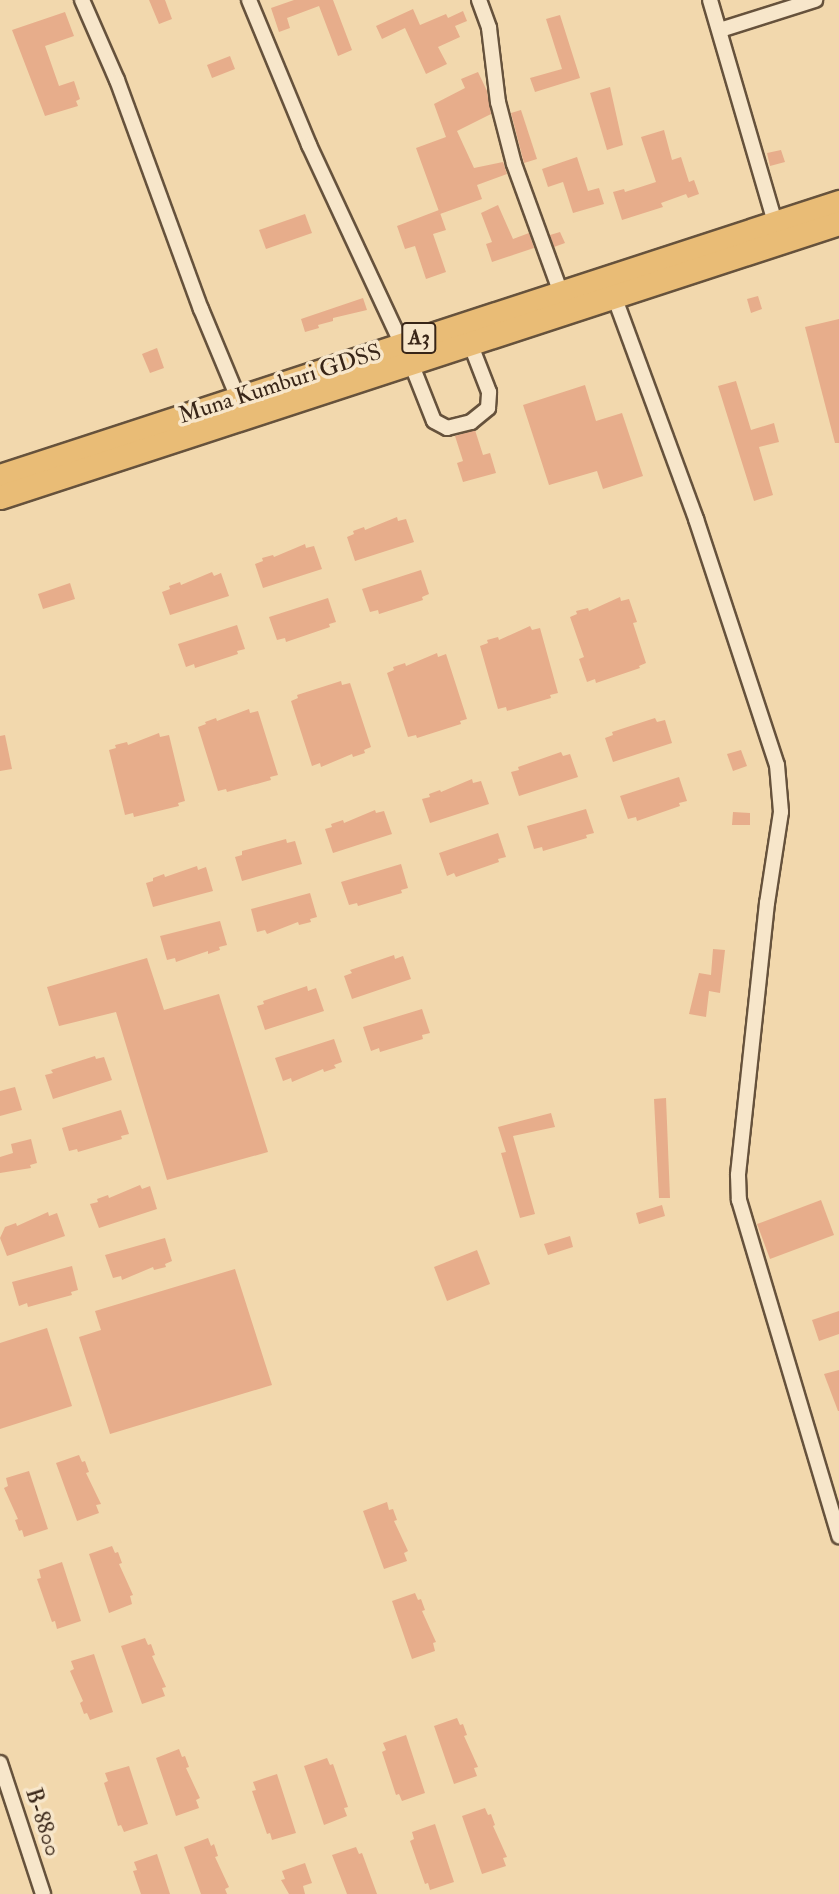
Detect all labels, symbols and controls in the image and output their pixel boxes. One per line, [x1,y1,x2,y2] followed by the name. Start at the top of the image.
[400,320,438,356] road number: A3
[175,338,385,430] street label: Muna Kumburi GDSS
[19,1784,67,1860] street label: B-8800

